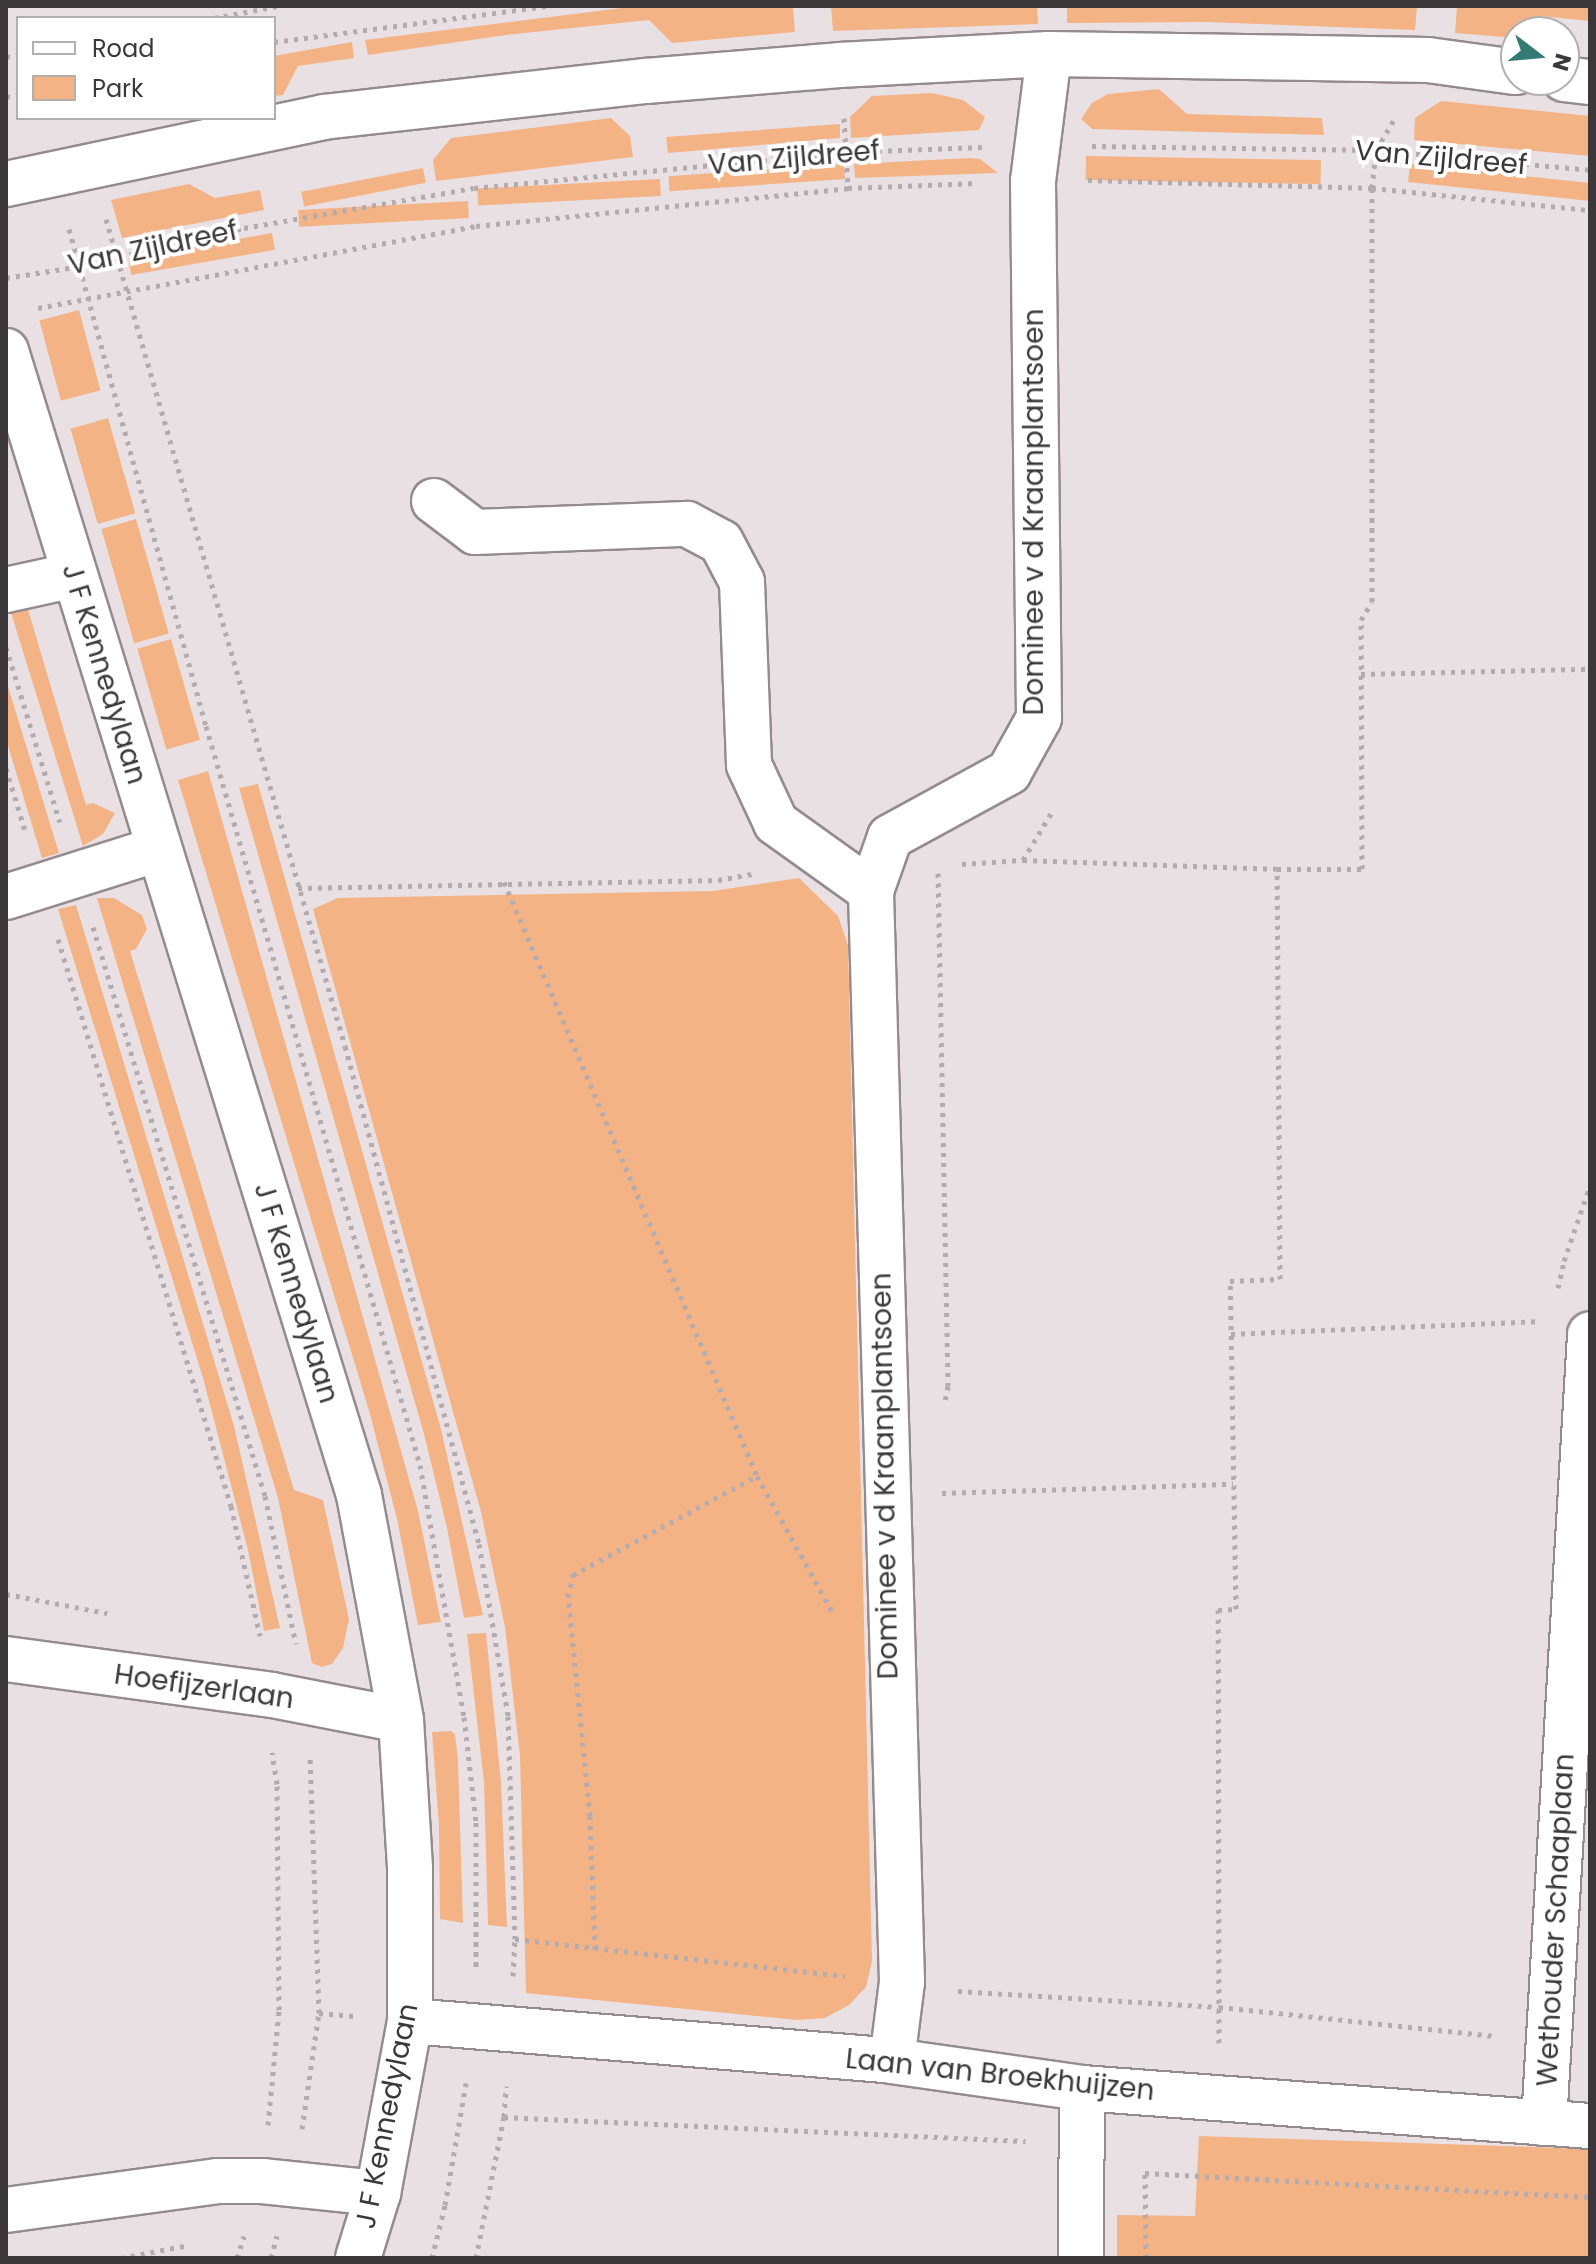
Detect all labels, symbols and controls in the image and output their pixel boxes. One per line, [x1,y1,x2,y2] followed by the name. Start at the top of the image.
[16,16,276,120] legend
[1500,16,1580,96] north arrow
[92,32,154,65] text: Road
[1544,50,1579,74] text: N
[92,72,143,105] text: Park
[707,134,881,182] street label: Van Zijldreef
[1354,134,1528,182] street label: Van Zijldreef
[65,214,241,282] street label: Van Zijldreef
[1017,309,1051,715] street label: Dominee v d Kraanplantsoen
[55,560,153,788] street label: J F Kennedylaan
[247,1179,345,1407] street label: J F Kennedylaan
[865,1272,905,1680] street label: Dominee v d Kraanplantsoen
[112,1658,296,1716] street label: Hoefijzerlaan
[1530,1753,1582,2087] street label: Wethouder Schaaplaan
[349,2001,425,2231] street label: J F Kennedylaan
[844,2042,1156,2108] street label: Laan van Broekhuijzen

